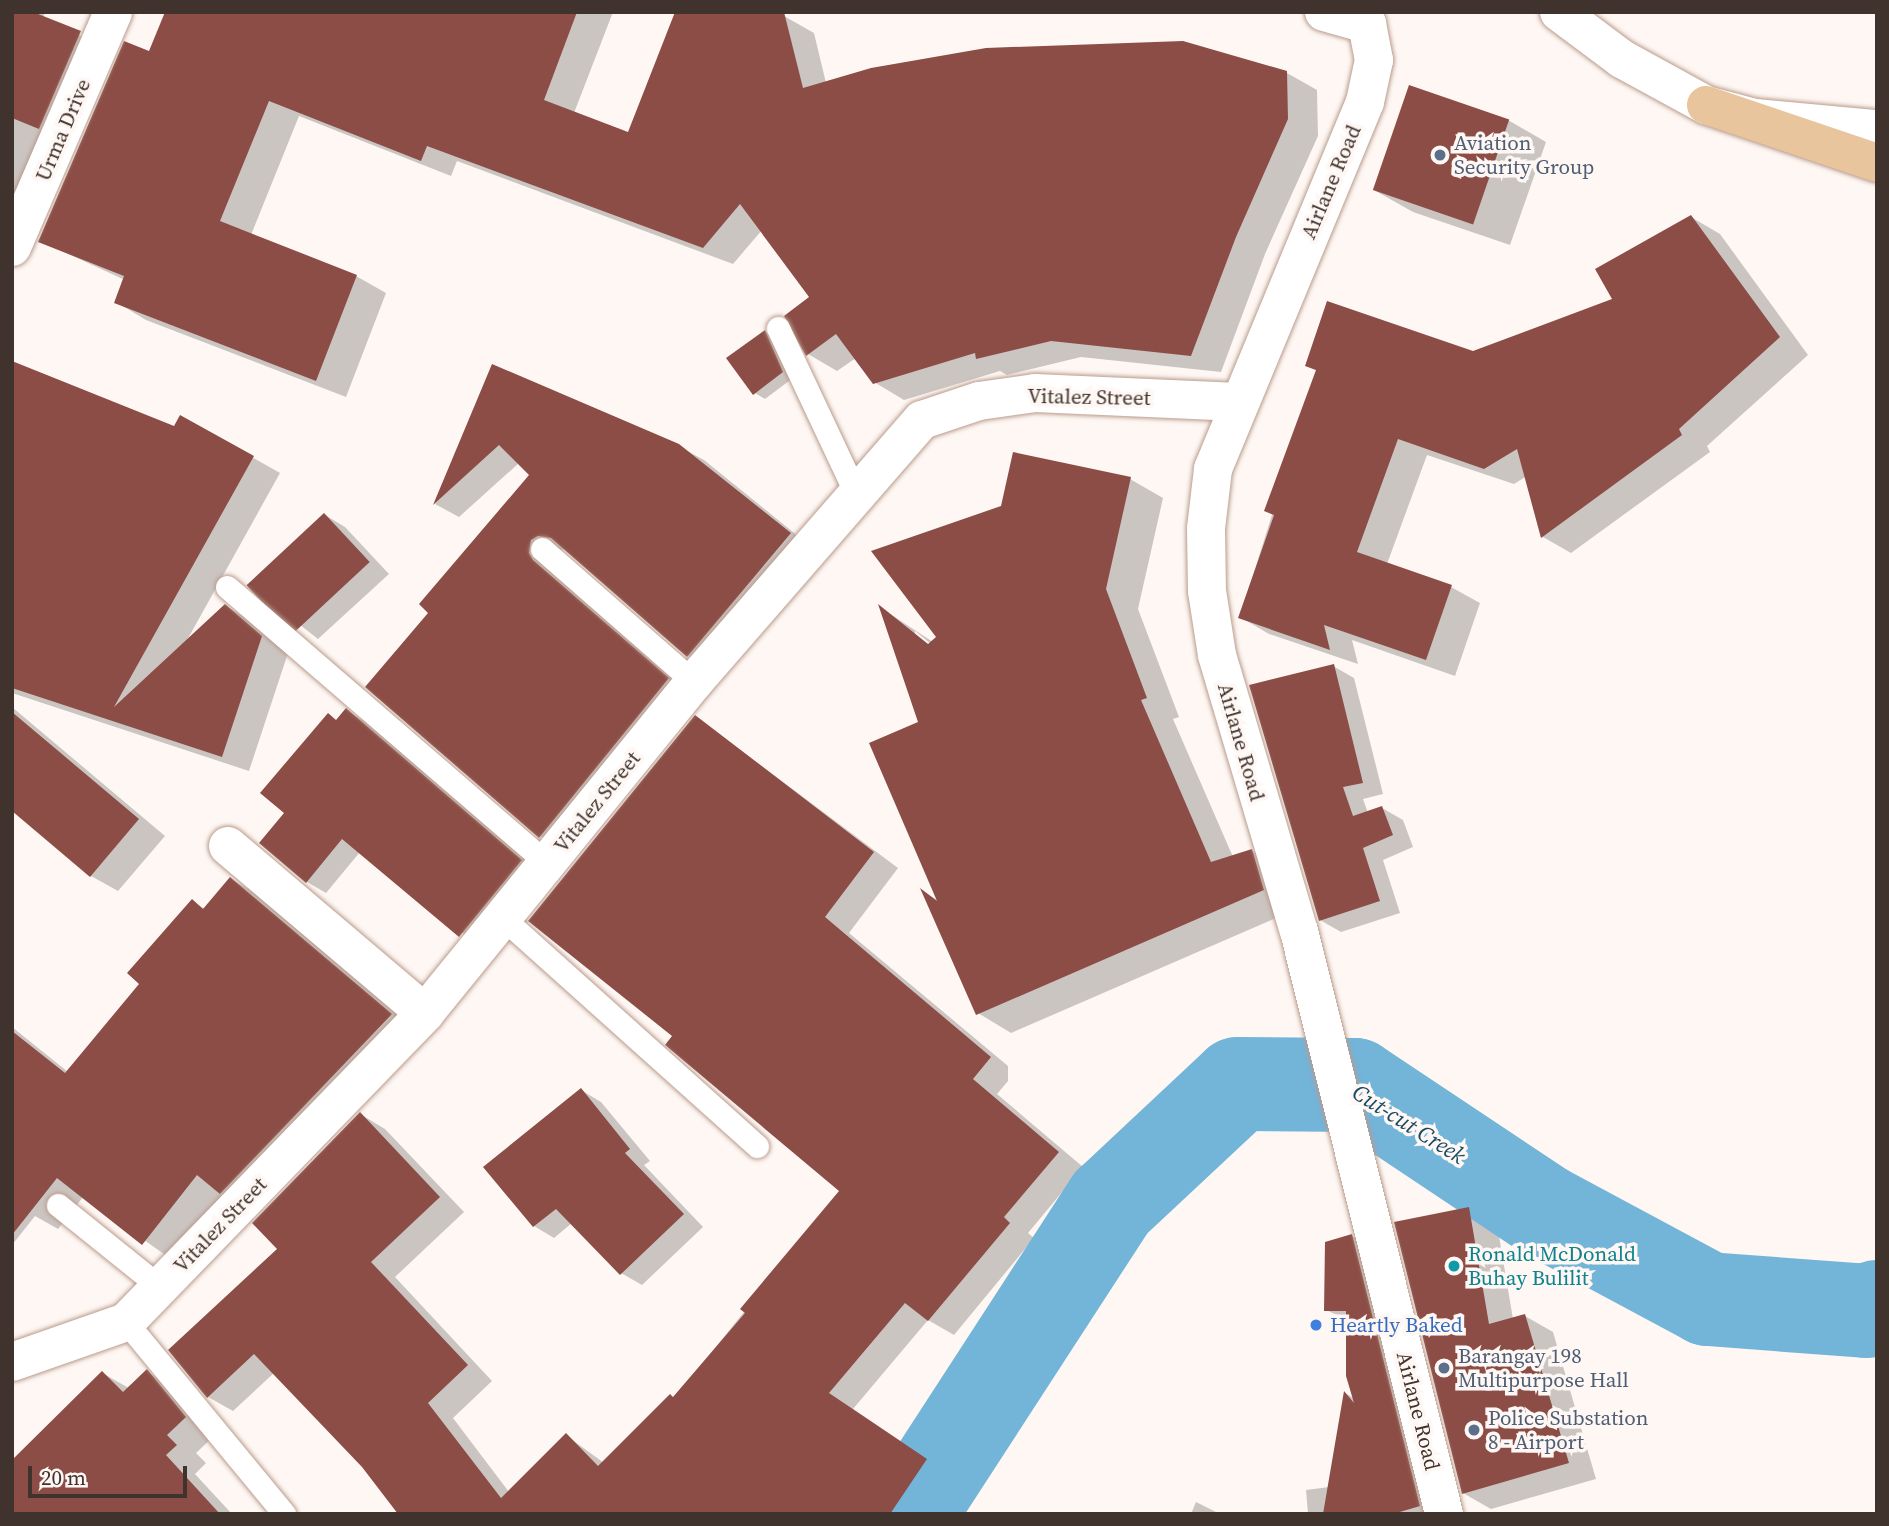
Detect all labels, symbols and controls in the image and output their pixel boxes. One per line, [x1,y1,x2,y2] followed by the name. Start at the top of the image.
[30,75,96,185] street label: Urma Drive
[1296,121,1366,243] street label: Airlane Road
[1454,130,1594,180] place label: Aviation Security Group
[1432,147,1448,163] marker: Aviation Security Group
[1027,383,1151,411] street label: Vitalez Street
[1212,680,1270,804] street label: Airlane Road
[548,746,646,858] street label: Vitalez Street
[1347,1078,1471,1170] water label: Cut-cut Creek
[168,1172,272,1278] street label: Vitalez Street
[1468,1241,1636,1291] place label: Ronald McDonald Buhay Bulilit
[1446,1258,1462,1274] marker: Ronald McDonald Buhay Bulilit
[1330,1312,1463,1338] place label: Heartly Baked
[1308,1317,1324,1333] marker: Heartly Baked
[1458,1343,1629,1393] place label: Barangay 198 Multipurpose Hall
[1391,1349,1445,1473] street label: Airlane Road
[1436,1360,1452,1376] marker: Barangay 198 Multipurpose Hall
[1488,1405,1649,1455] place label: Police Substation 8 - Airport
[1466,1422,1482,1438] marker: Police Substation 8 - Airport
[32,1452,191,1496] scale bar
[41,1463,86,1492] text: 20 m

